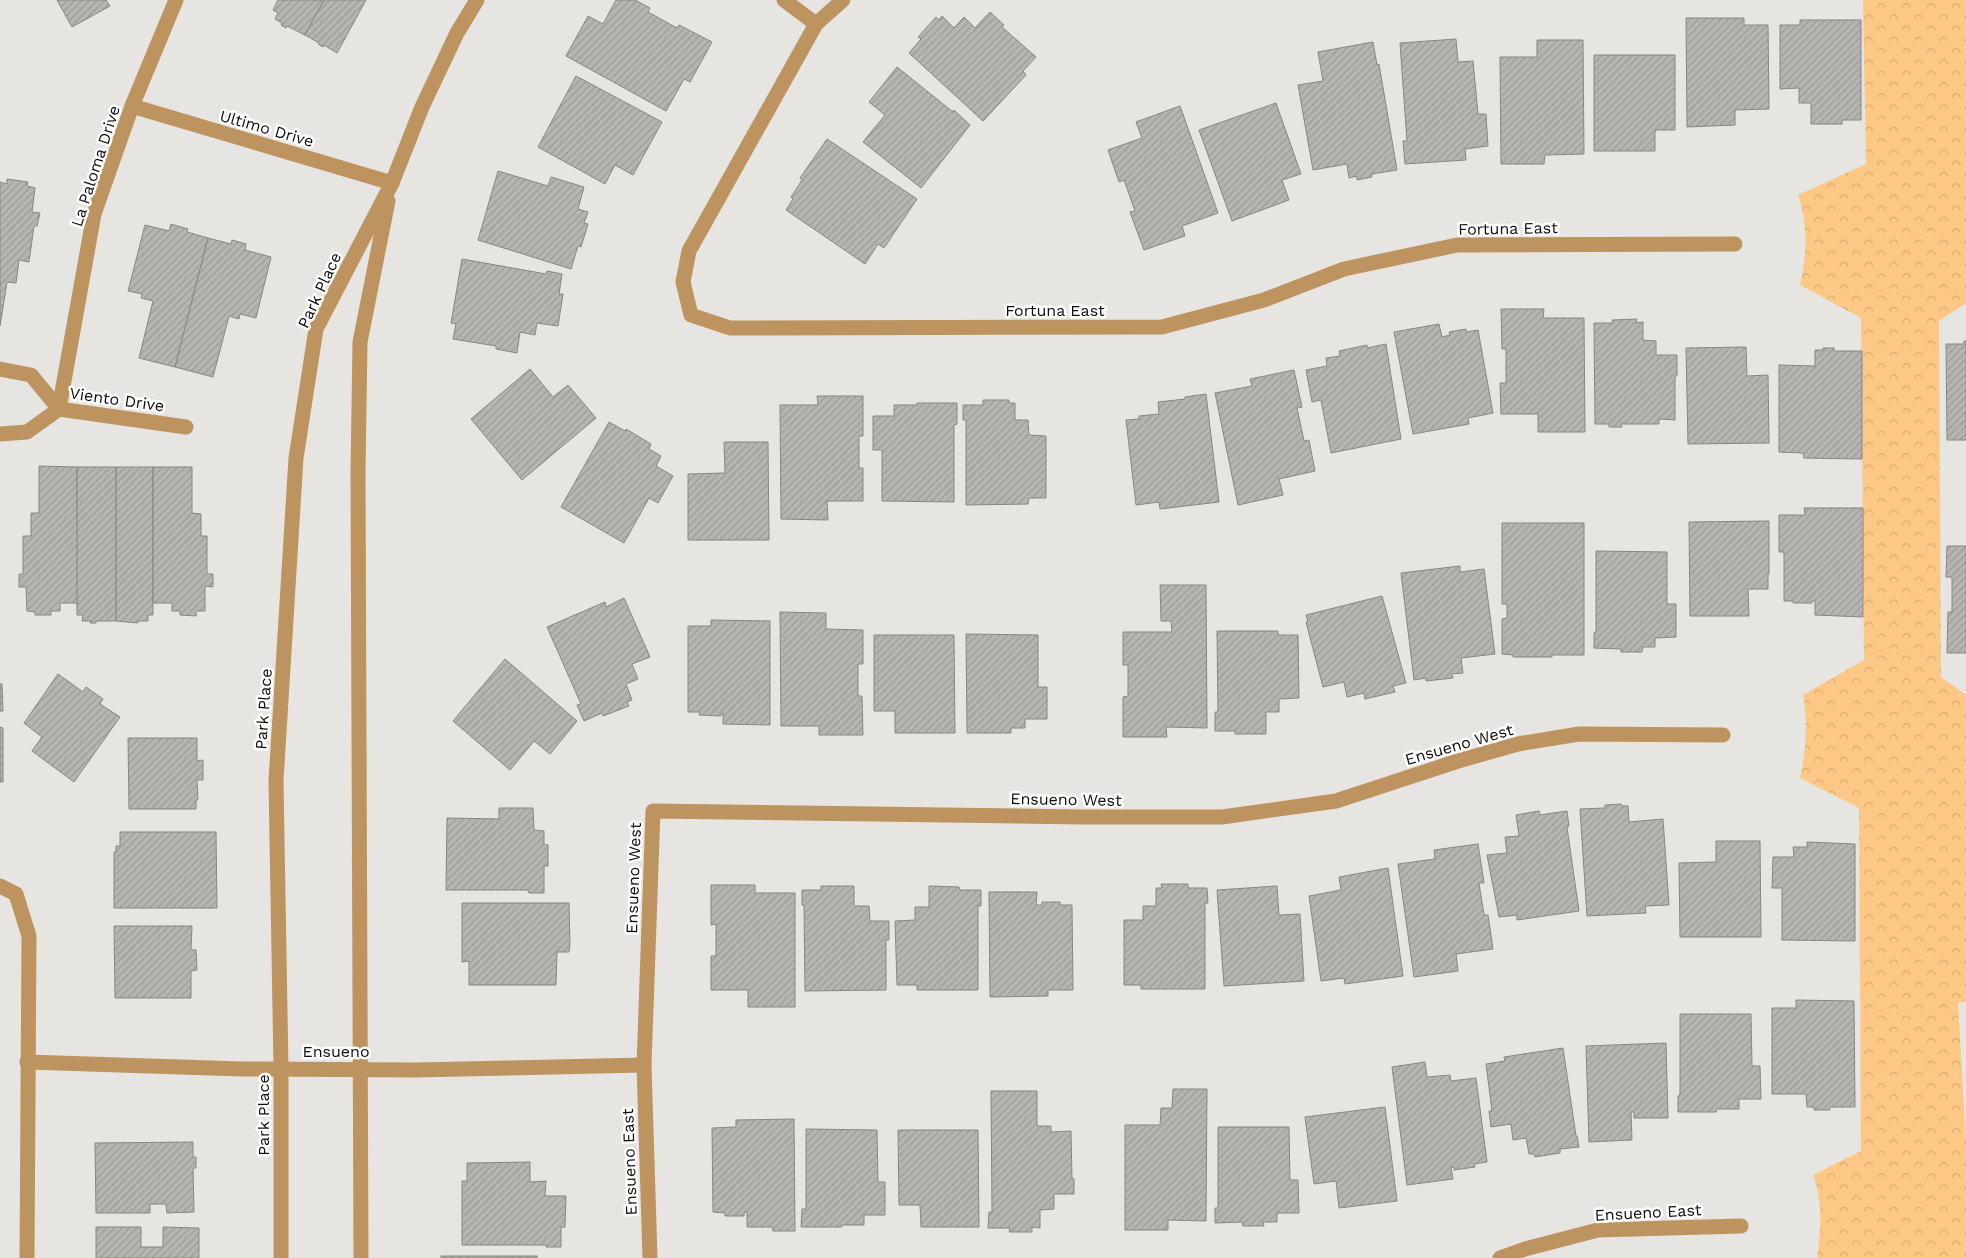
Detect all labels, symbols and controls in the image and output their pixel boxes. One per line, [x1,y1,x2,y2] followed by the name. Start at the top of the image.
[67,103,124,229] street label: La Paloma Drive
[218,106,316,151] street label: Ultimo Drive
[1458,218,1558,239] street label: Fortuna East
[294,249,345,331] street label: Park Place
[1005,301,1105,320] street label: Fortuna East
[68,383,165,416] street label: Viento Drive
[251,668,276,750] street label: Park Place
[1403,720,1516,769] street label: Ensueno West
[1010,789,1122,810] street label: Ensueno West
[622,822,645,934] street label: Ensueno West
[302,1042,370,1061] street label: Ensueno
[254,1074,273,1156] street label: Park Place
[618,1108,641,1216] street label: Ensueno East
[1594,1200,1702,1225] street label: Ensueno East

